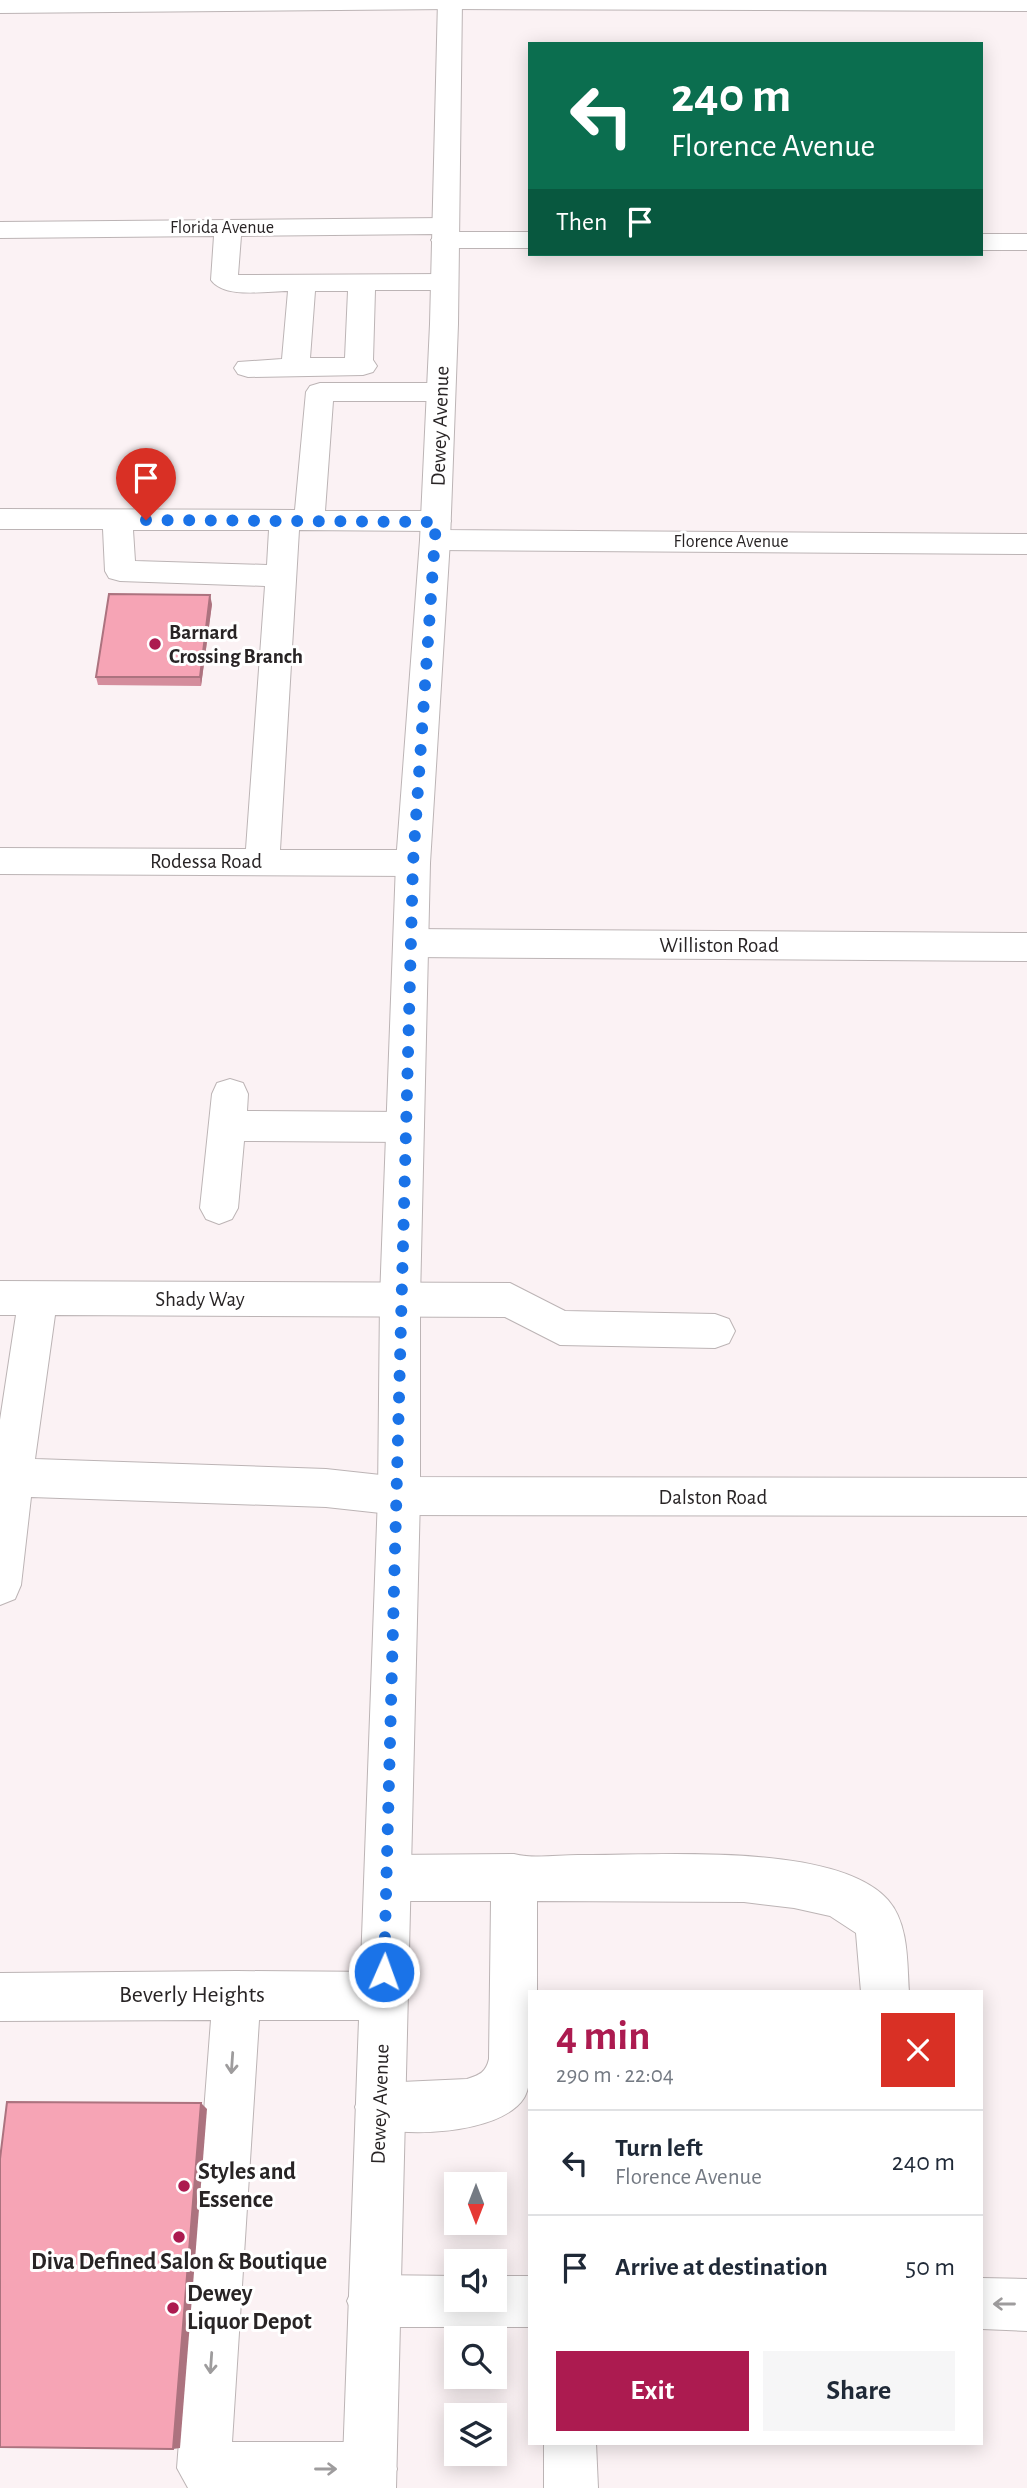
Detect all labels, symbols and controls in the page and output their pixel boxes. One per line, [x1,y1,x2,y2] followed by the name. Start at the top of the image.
[556,70,647,161] icon: left
[671,72,791,121] text: 240 m
[671,130,875,162] text: Florence Avenue
[621,203,659,241] icon: arrive
[556,209,607,235] text: Then
[170,219,274,237] street label: Florida Avenue
[427,365,453,487] street label: Dewey Avenue
[116,448,176,520] pin
[127,459,165,497] icon: arrive
[674,533,788,551] street label: Florence Avenue
[169,622,303,667] place label: Barnard Crossing Branch
[147,636,163,652] marker: Barnard Crossing Branch
[150,851,262,872] street label: Rodessa Road
[659,935,779,956] street label: Williston Road
[155,1289,245,1310] street label: Shady Way
[659,1487,768,1508] street label: Dalston Road
[347,1935,421,2009] position arrow
[119,1983,265,2007] street label: Beverly Heights
[881,2013,955,2087] button: close
[556,2015,651,2057] text: 4 min
[367,2043,393,2165] street label: Dewey Avenue
[226,2051,239,2074] one-way arrow
[556,2064,674,2087] text: 290 m · 22:04
[615,2135,703,2161] text: Turn left
[556,2144,594,2182] icon: left
[892,2149,955,2175] text: 240 m
[198,2160,296,2212] place label: Styles and Essence
[615,2166,762,2189] text: Florence Avenue
[444,2172,508,2235] north arrow
[444,2172,507,2466] map controls
[176,2178,192,2194] marker: Styles and Essence
[171,2229,187,2245] marker: Diva Defined Salon & Boutique
[444,2249,507,2312] button: sound
[556,2249,594,2287] icon: arrive
[31,2250,327,2274] place label: Diva Defined Salon & Boutique
[615,2254,828,2280] text: Arrive at destination
[905,2254,955,2280] text: 50 m
[187,2282,312,2334] place label: Dewey Liquor Depot
[993,2298,1016,2311] one-way arrow
[165,2300,181,2316] marker: Dewey Liquor Depot
[444,2326,507,2389] button: search
[204,2351,217,2374] one-way arrow
[556,2351,749,2431] button: Exit
[763,2351,955,2431] button: Share
[444,2403,507,2466] button: layers
[314,2462,337,2476] one-way arrow

